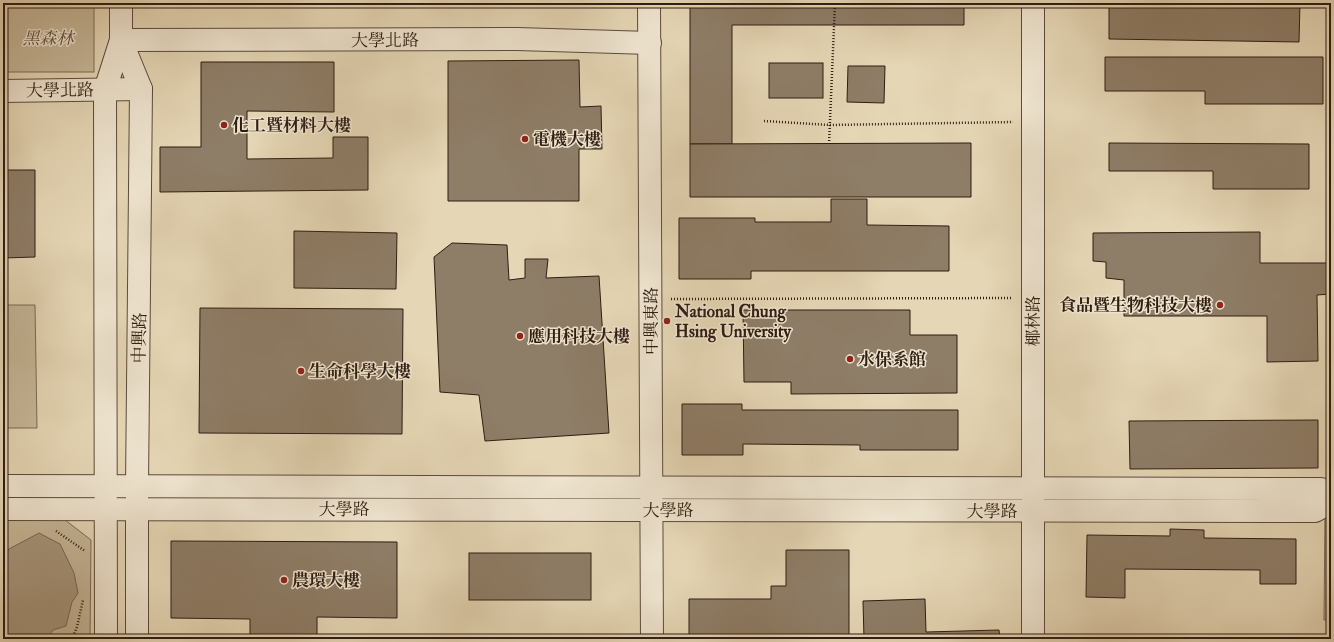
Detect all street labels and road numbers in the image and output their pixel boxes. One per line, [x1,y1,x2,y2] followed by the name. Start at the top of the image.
[351,30,419,51] street label: 大學北路
[26,79,94,102] street label: 大學北路
[641,287,662,355] street label: 中興東路
[1023,296,1044,347] street label: 椰林路
[129,312,150,364] street label: 中興路
[319,499,370,520] street label: 大學路
[643,500,694,521] street label: 大學路
[967,501,1018,522] street label: 大學路

